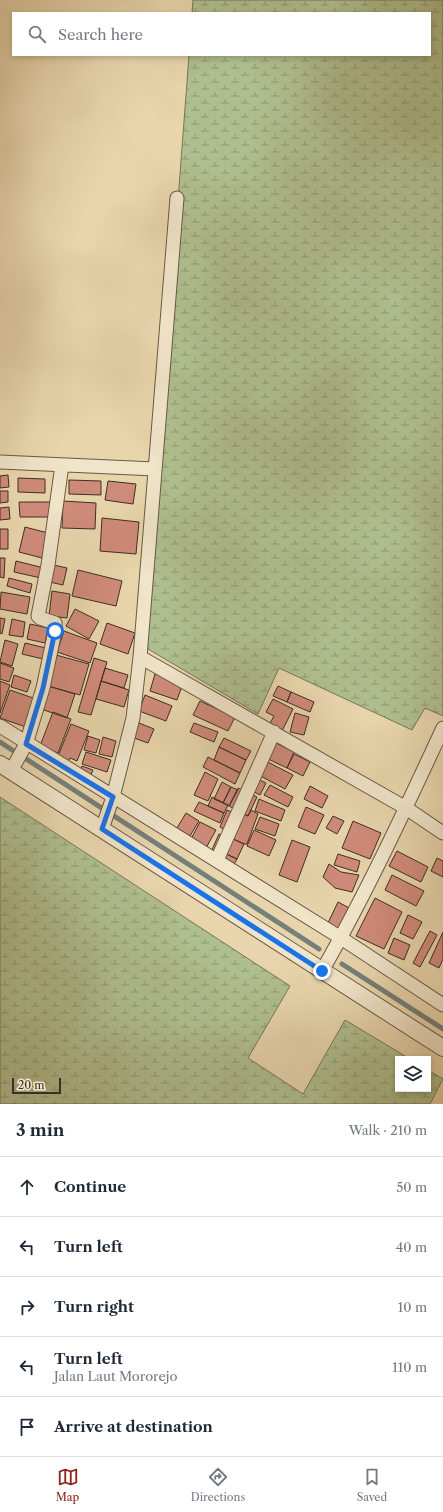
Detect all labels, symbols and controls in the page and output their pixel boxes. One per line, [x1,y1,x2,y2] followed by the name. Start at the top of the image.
[12,12,431,56] search box
[26,23,48,45] icon: search
[58,25,143,44] text: Search here
[46,622,64,640] route start
[313,962,331,980] route end
[395,1056,431,1092] map controls
[395,1056,431,1092] button: layers
[12,1076,61,1095] scale bar
[18,1078,44,1092] text: 20 m
[16,1120,65,1140] text: 3 min
[349,1122,427,1138] text: Walk · 210 m
[16,1176,38,1198] icon: ahead
[54,1177,126,1196] text: Continue
[396,1179,427,1195] text: 50 m
[16,1236,38,1258] icon: left
[54,1237,123,1256] text: Turn left
[396,1239,427,1255] text: 40 m
[16,1296,38,1318] icon: right
[54,1297,134,1316] text: Turn right
[398,1299,427,1315] text: 10 m
[54,1349,123,1368] text: Turn left
[16,1356,38,1378] icon: left
[392,1359,427,1375] text: 110 m
[54,1368,177,1384] text: Jalan Laut Mororejo
[16,1416,38,1438] icon: arrive
[54,1417,213,1436] text: Arrive at destination
[56,1466,79,1504] tab: Map
[191,1466,245,1504] tab: Directions
[357,1466,387,1504] tab: Saved

